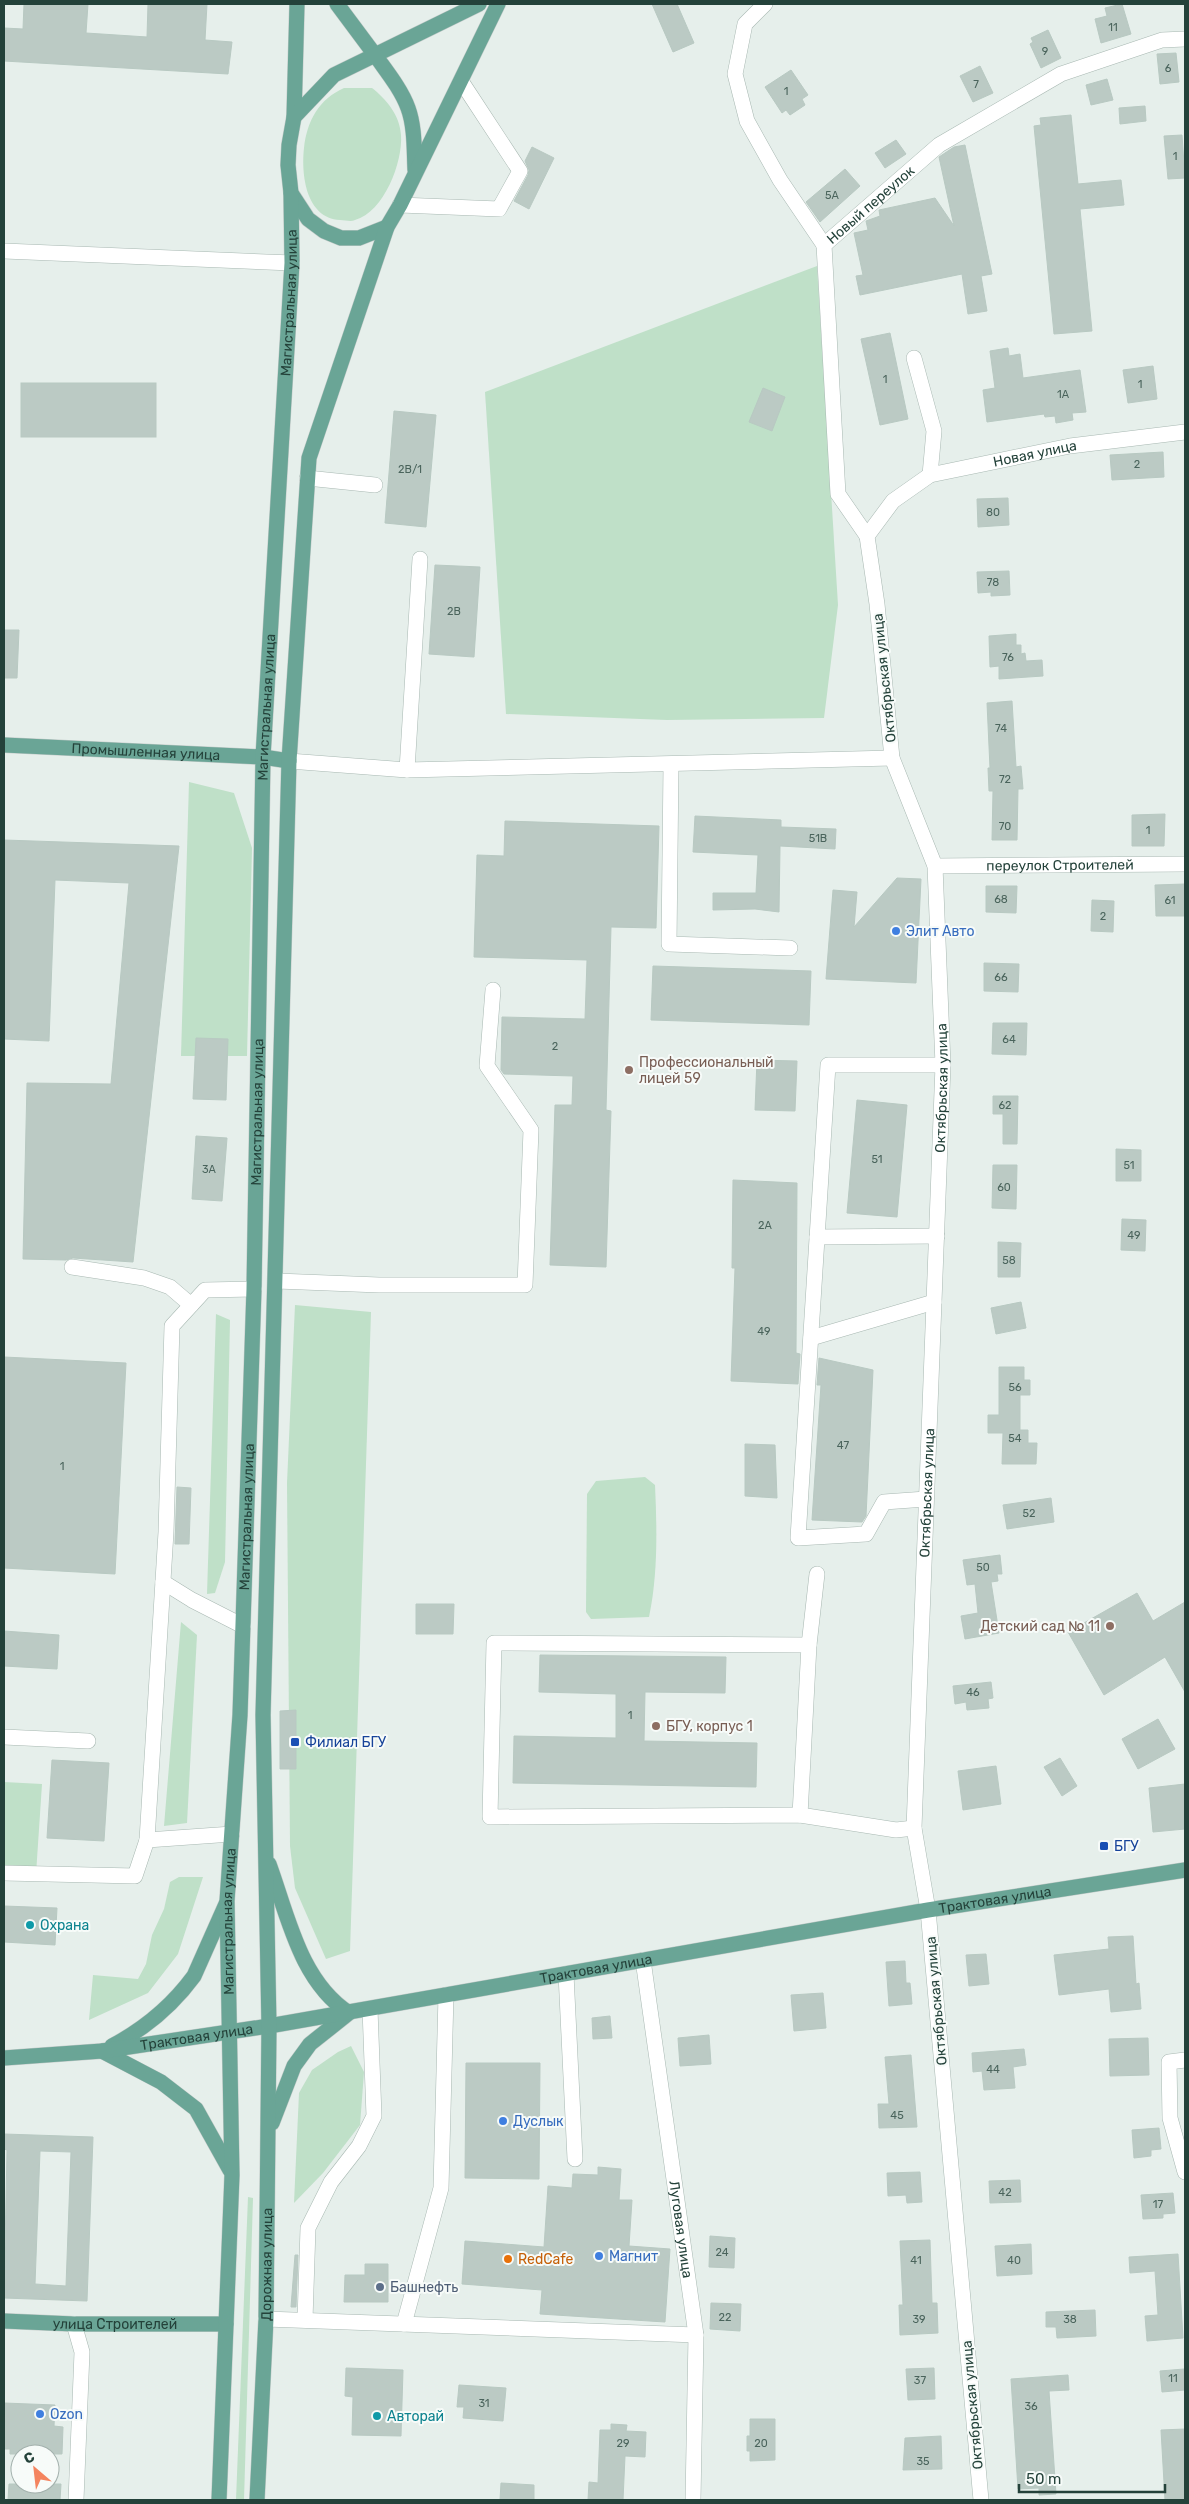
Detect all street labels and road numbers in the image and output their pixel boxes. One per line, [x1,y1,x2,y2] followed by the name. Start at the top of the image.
[823,162,919,248] street label: Новый переулок
[277,229,301,377] street label: Магистральная улица
[992,437,1078,471] street label: Новая улица
[869,613,900,743] street label: Октябрьская улица
[255,633,279,781] street label: Магистральная улица
[71,740,221,764] street label: Промышленная улица
[986,856,1134,875] street label: переулок Строителей
[932,1023,952,1153] street label: Октябрьская улица
[248,1038,267,1186] street label: Магистральная улица
[916,1428,938,1558] street label: Октябрьская улица
[236,1443,258,1591] street label: Магистральная улица
[219,1847,240,1995] street label: Магистральная улица
[937,1883,1053,1917] street label: Трактовая улица
[922,1936,951,2066] street label: Октябрьская улица
[538,1951,654,1987] street label: Трактовая улица
[139,2020,254,2054] street label: Трактовая улица
[665,2179,696,2279] street label: Луговая улица
[258,2208,276,2321] street label: Дорожная улица
[52,2315,177,2333] street label: улица Строителей
[958,2340,987,2470] street label: Октябрьская улица

